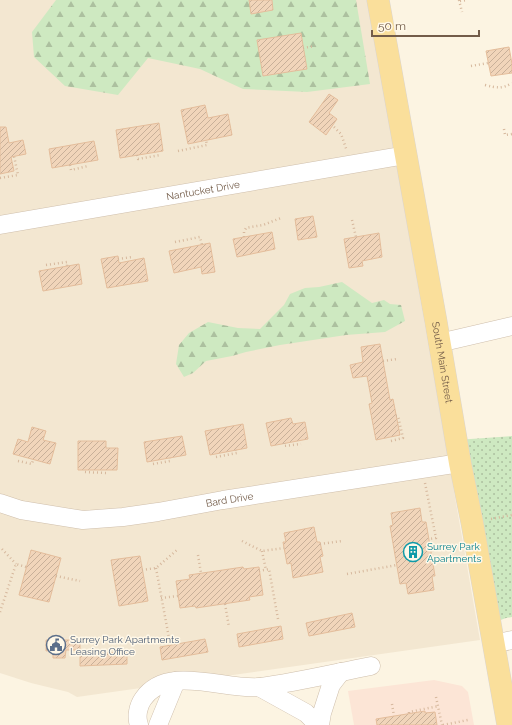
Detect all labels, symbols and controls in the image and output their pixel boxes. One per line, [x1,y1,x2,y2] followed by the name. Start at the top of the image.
[372,12,479,38] scale bar
[378,19,406,33] text: 50 m
[165,178,241,202] street label: Nantucket Drive
[431,321,455,404] street label: South Main Street
[205,490,254,509] street label: Bard Drive
[402,541,424,563] building icon: Surrey Park Apartments
[427,541,481,564] place label: Surrey Park Apartments
[45,634,67,656] public building icon: Surrey Park Apartments Leasing Office
[70,634,179,657] place label: Surrey Park Apartments Leasing Office

